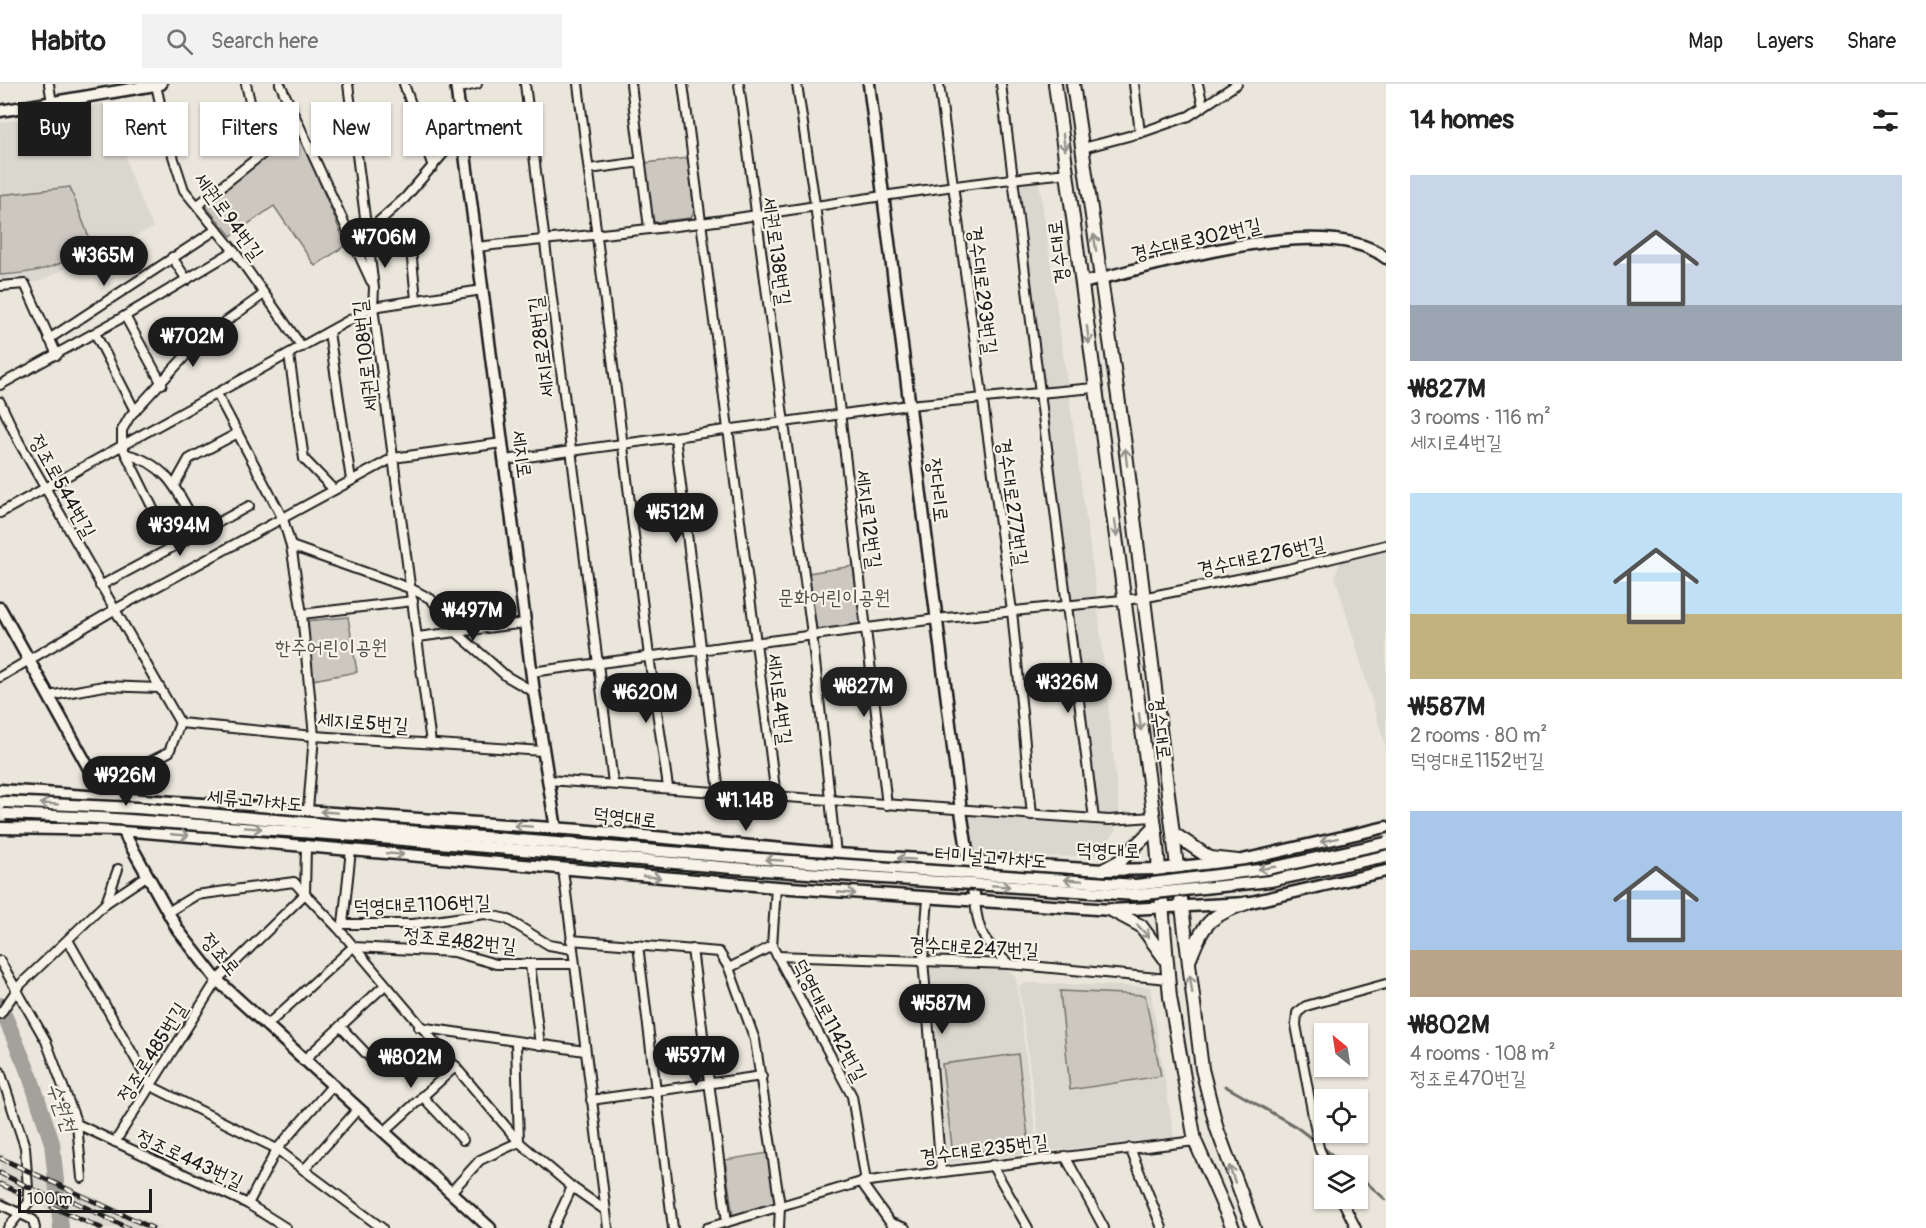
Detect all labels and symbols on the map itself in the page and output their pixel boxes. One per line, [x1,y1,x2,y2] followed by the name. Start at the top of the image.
[1058,132,1069,151] one-way arrow
[188,168,269,265] street label: 세권로94번길
[757,195,797,307] street label: 세권로138번길
[1129,212,1264,267] street label: 경수대로302번길
[343,218,427,269] pin: ₩706M
[1042,218,1075,285] street label: 경수대로
[962,224,1003,356] street label: 경수대로293번길
[1089,233,1100,253] one-way arrow
[62,236,146,287] pin: ₩365M
[523,295,560,399] street label: 세지로28번길
[347,299,384,413] street label: 세권로108번길
[151,317,235,368] pin: ₩702M
[1083,325,1094,345] one-way arrow
[506,428,537,480] street label: 세지로
[24,430,101,542] street label: 정조로544번길
[991,437,1034,568] street label: 경수대로277번길
[1120,447,1131,467] one-way arrow
[921,457,954,524] street label: 장다리로
[850,468,887,570] street label: 세지로12번길
[634,493,718,544] pin: ₩512M
[138,506,222,557] pin: ₩394M
[1111,518,1122,538] one-way arrow
[1195,531,1327,582] street label: 경수대로276번길
[778,585,890,610] park label: 문화어린이공원
[431,591,515,642] pin: ₩497M
[275,635,387,660] park label: 한주어린이공원
[761,652,798,746] street label: 세지로4번길
[1026,663,1110,714] pin: ₩326M
[822,667,906,718] pin: ₩827M
[604,673,688,724] pin: ₩620M
[1144,695,1177,762] street label: 경수대로
[317,707,409,738] street label: 세지로5번길
[1135,711,1146,731] one-way arrow
[84,756,168,807] pin: ₩926M
[697,781,795,832] pin: ₩1.14B
[206,784,304,817] street label: 세류고가차도
[39,799,59,810] one-way arrow
[592,802,658,833] street label: 덕영대로
[320,806,339,817] one-way arrow
[514,821,534,832] one-way arrow
[243,823,263,834] one-way arrow
[170,830,190,841] one-way arrow
[1320,835,1339,846] one-way arrow
[1076,837,1140,864] street label: 덕영대로
[934,841,1048,874] street label: 터미널고가차도
[385,849,405,860] one-way arrow
[897,853,917,864] one-way arrow
[765,854,785,865] one-way arrow
[1258,863,1278,874] one-way arrow
[642,871,662,882] one-way arrow
[1064,875,1084,886] one-way arrow
[991,881,1011,892] one-way arrow
[836,888,856,899] one-way arrow
[353,890,491,919] street label: 덕영대로1106번길
[402,922,518,959] street label: 정조로482번길
[1136,923,1150,938] one-way arrow
[196,928,246,981] street label: 정조로
[908,932,1040,963] street label: 경수대로247번길
[787,955,872,1086] street label: 덕영대로1142번길
[1186,974,1197,994] one-way arrow
[900,984,984,1035] pin: ₩587M
[112,998,193,1107] street label: 정조로485번길
[1314,1023,1368,1077] north arrow
[654,1036,738,1087] pin: ₩597M
[369,1038,453,1089] pin: ₩802M
[40,1079,84,1138] water label: 수원천
[132,1124,247,1195] street label: 정조로443번길
[918,1129,1050,1170] street label: 경수대로235번길
[1226,1165,1237,1184] one-way arrow
[18,1186,152,1214] scale bar

